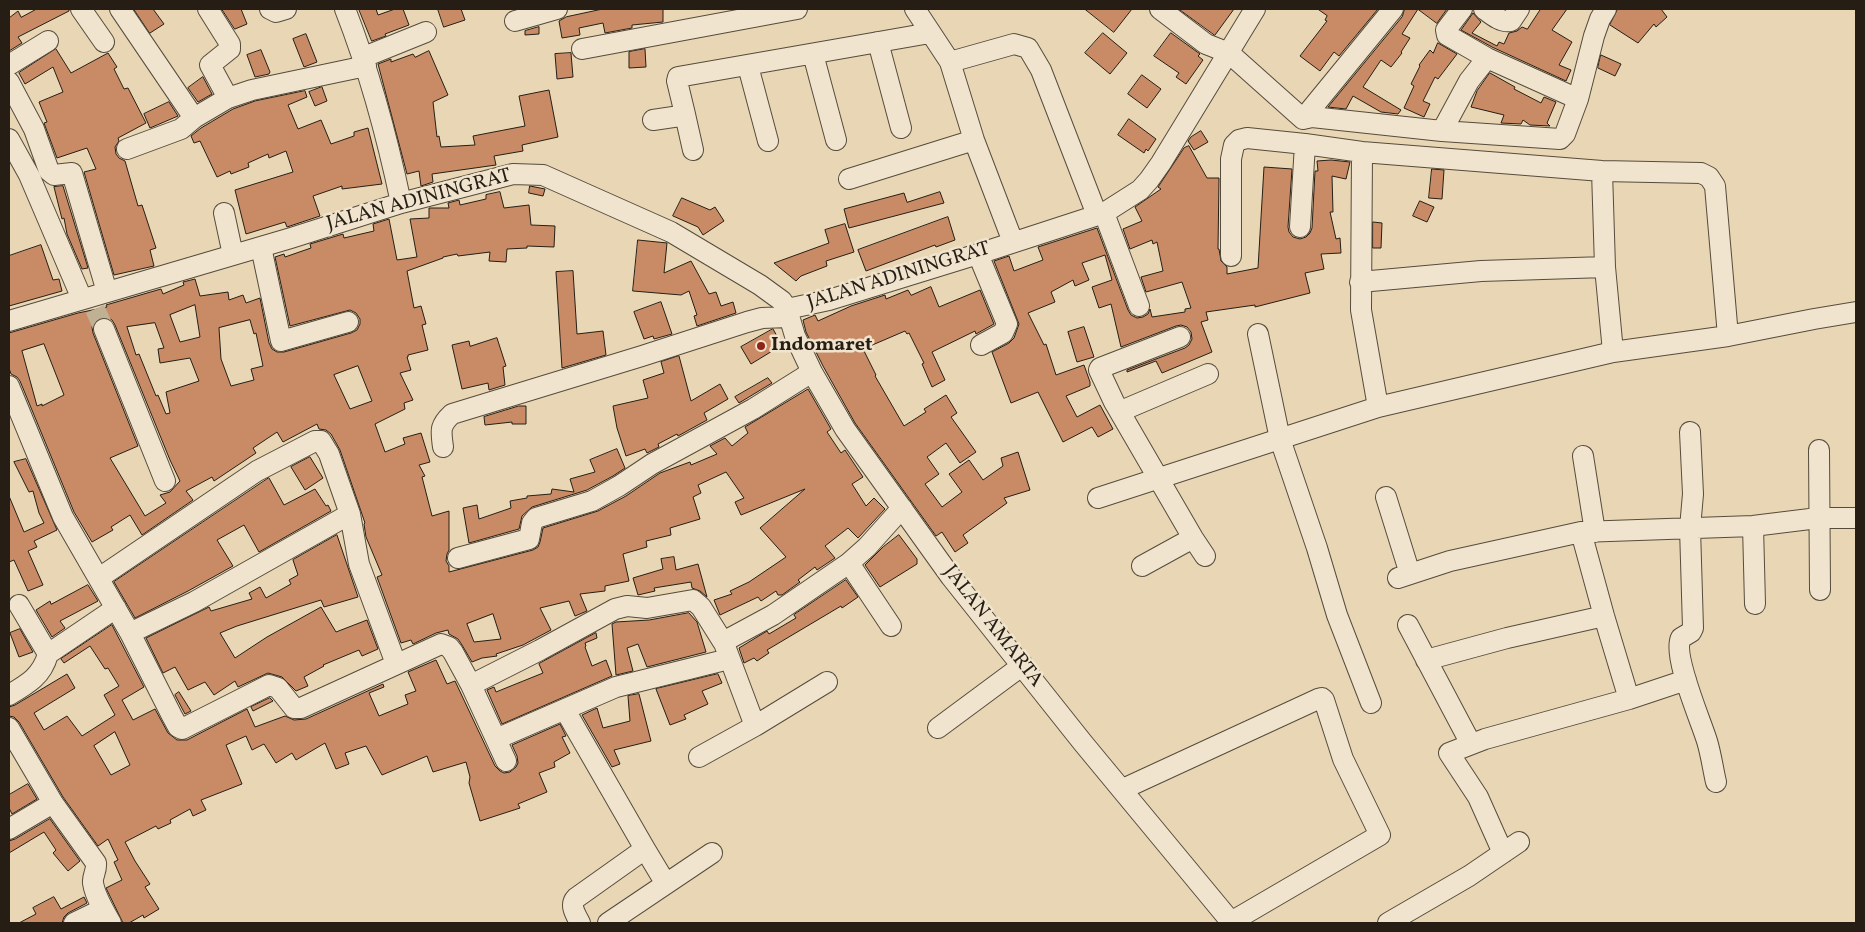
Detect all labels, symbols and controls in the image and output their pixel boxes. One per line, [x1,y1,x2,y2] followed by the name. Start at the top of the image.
[324,165,514,237] street label: JALAN ADININGRAT
[805,238,993,316] street label: JALAN ADININGRAT
[771,334,873,358] place label: Indomaret
[755,340,767,352] marker: Indomaret
[937,561,1047,693] street label: JALAN AMARTA

